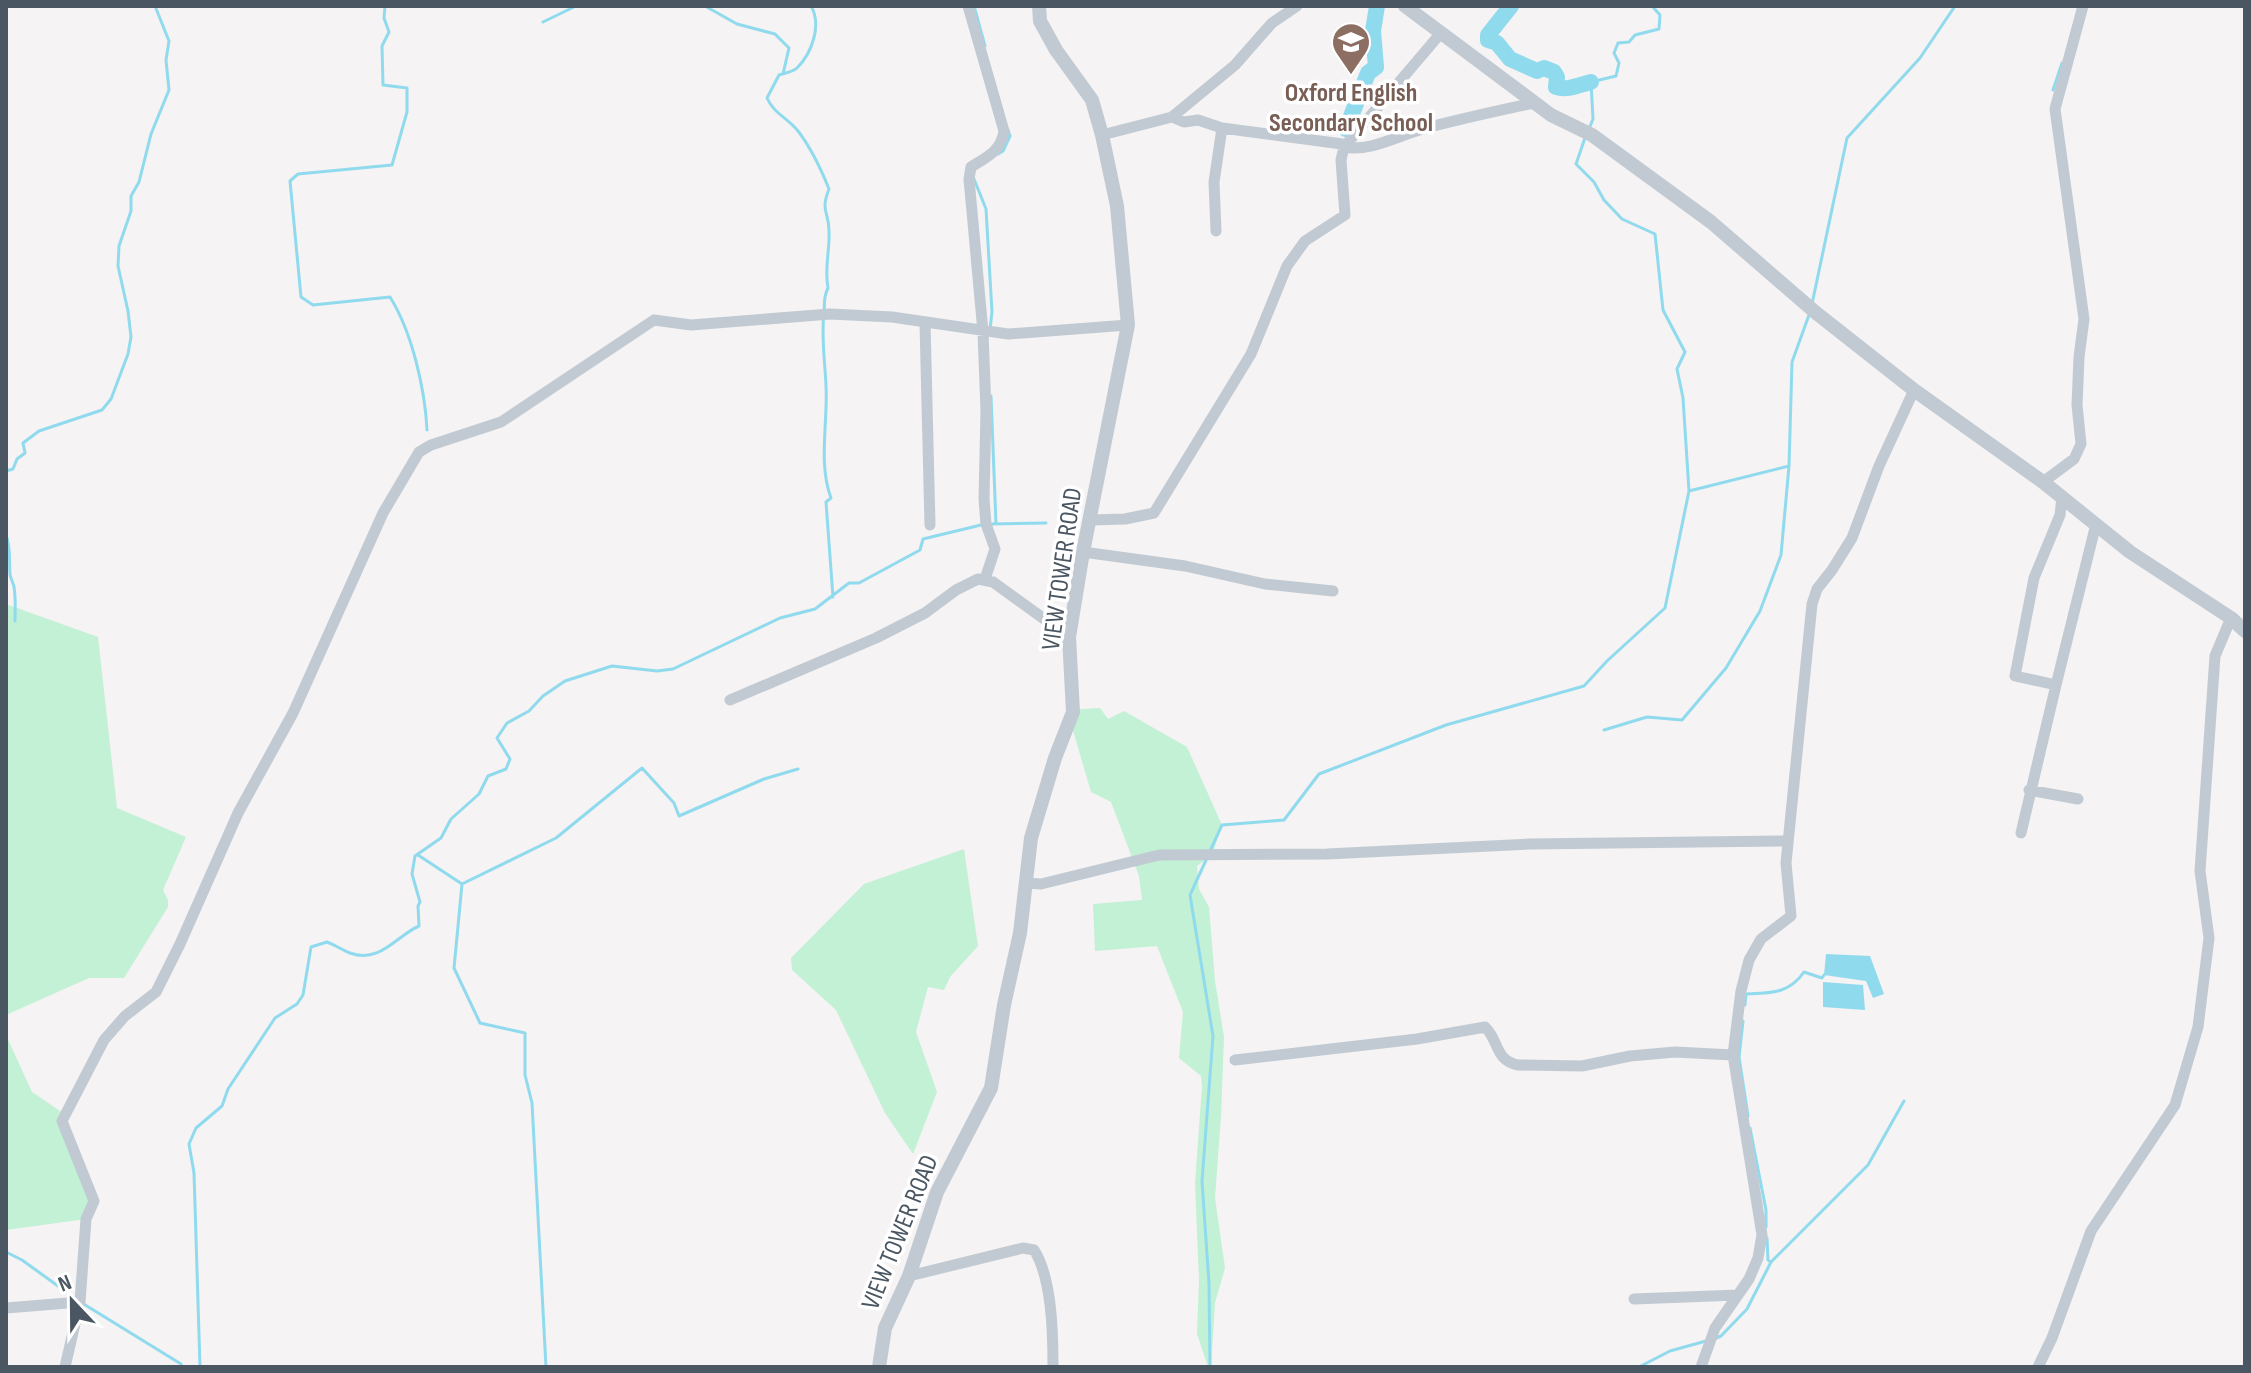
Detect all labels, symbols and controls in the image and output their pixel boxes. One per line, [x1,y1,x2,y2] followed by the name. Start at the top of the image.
[1330,21,1372,76] school or university icon: Oxford English Secondary School
[1269,78,1433,139] place label: Oxford English Secondary School
[1036,486,1089,652] street label: VIEW TOWER ROAD
[855,1151,945,1314] street label: VIEW TOWER ROAD
[32,1261,112,1341] north arrow
[55,1269,76,1299] text: N

